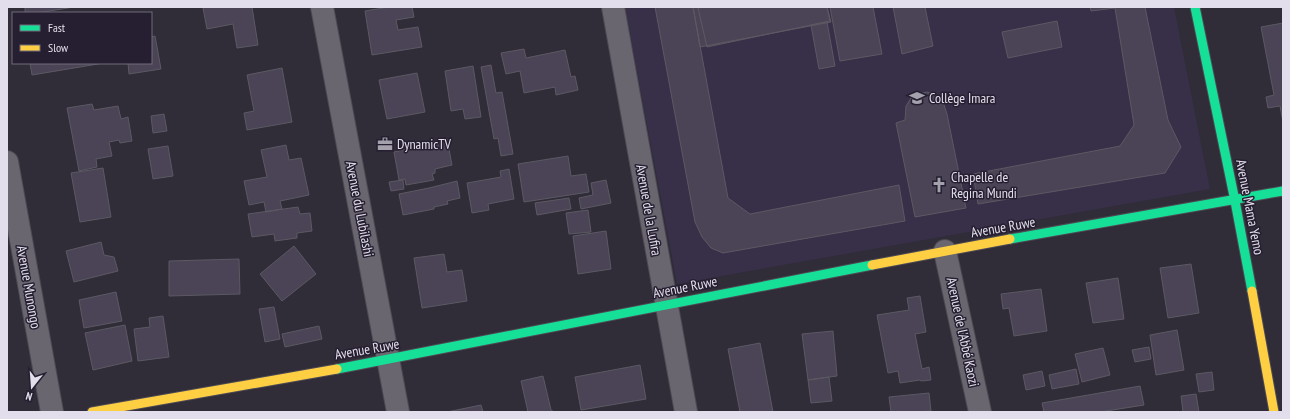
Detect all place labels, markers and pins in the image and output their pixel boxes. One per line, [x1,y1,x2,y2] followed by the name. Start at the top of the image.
[908,89,926,107] school or university icon: Collège Imara
[929,89,995,107] place label: Collège Imara
[376,135,394,153] office icon: DynamicTV
[397,135,451,153] place label: DynamicTV
[951,168,1017,202] place label: Chapelle de Regina Mundi
[930,176,948,194] church icon: Chapelle de Regina Mundi

